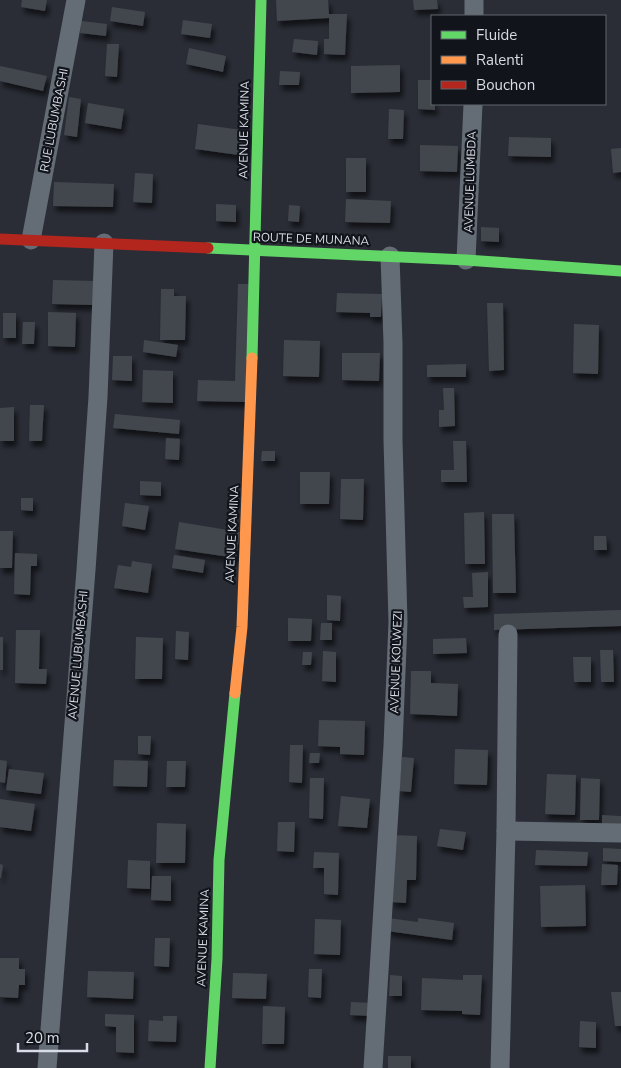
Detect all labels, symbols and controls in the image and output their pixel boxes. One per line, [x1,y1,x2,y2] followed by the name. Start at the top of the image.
[431,15,606,105] legend
[476,25,517,45] text: Fluide
[476,50,524,70] text: Ralenti
[36,67,72,173] street label: RUE LUBUMBASHI
[476,75,535,95] text: Bouchon
[235,81,253,179] street label: AVENUE KAMINA
[460,131,480,233] street label: AVENUE LUMBDA
[253,229,370,249] street label: ROUTE DE MUNANA
[221,484,243,583] street label: AVENUE KAMINA
[64,590,92,720] street label: AVENUE LUBUMBASHI
[386,610,406,714] street label: AVENUE KOLWEZI
[193,889,213,987] street label: AVENUE KAMINA
[18,1020,86,1052] scale bar
[25,1028,60,1048] text: 20 m

